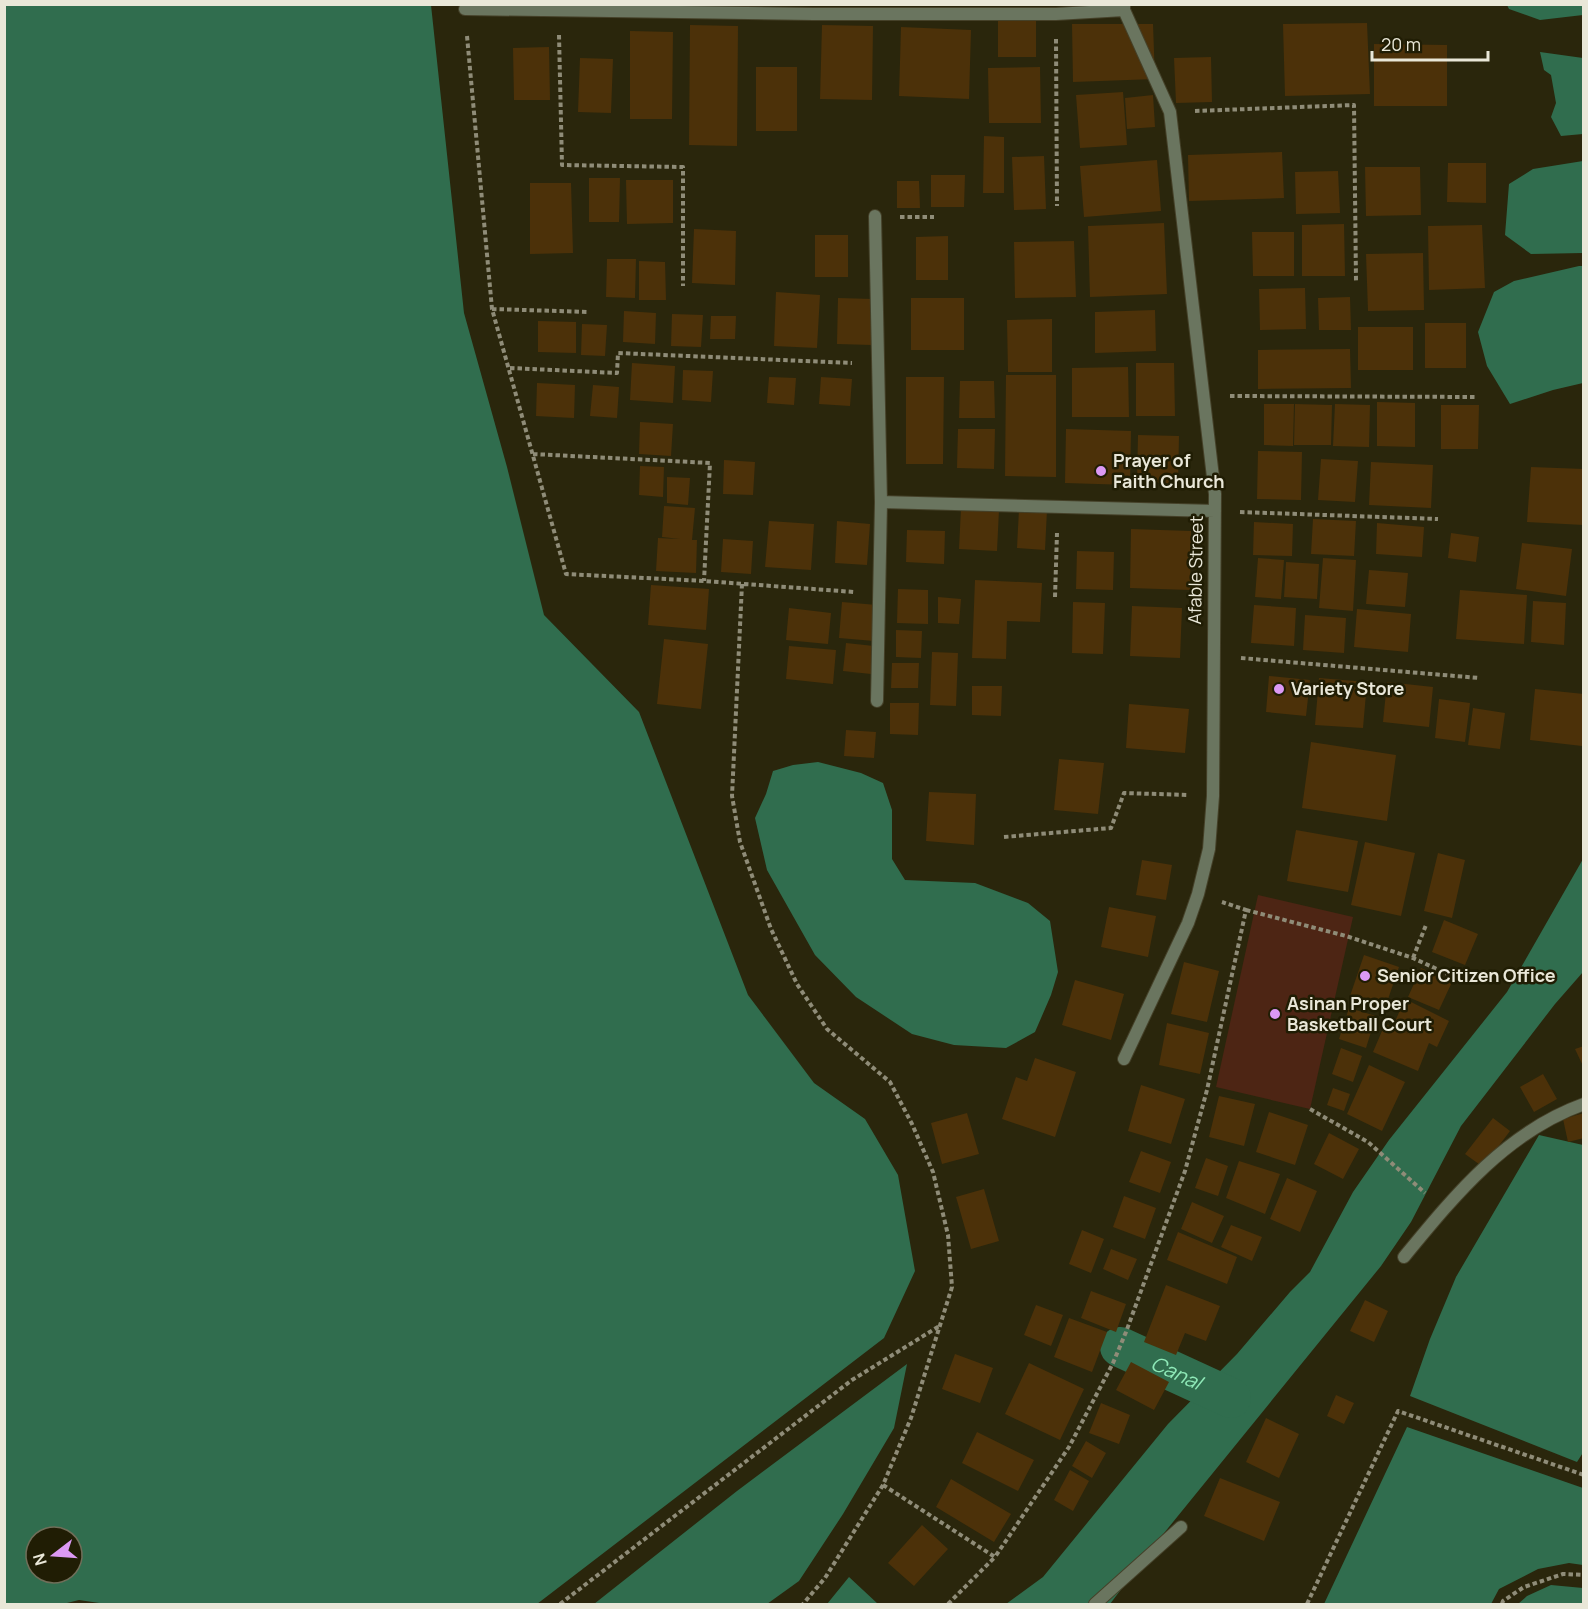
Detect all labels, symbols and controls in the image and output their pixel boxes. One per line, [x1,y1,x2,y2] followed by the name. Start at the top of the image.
[1372,24,1488,62] scale bar
[1381,32,1421,56] text: 20 m
[1113,448,1225,493] place label: Prayer of Faith Church
[1094,464,1108,478] marker: Prayer of Faith Church
[1182,515,1208,625] street label: Afable Street
[1291,676,1405,700] place label: Variety Store
[1272,682,1286,696] marker: Variety Store
[1377,963,1556,987] place label: Senior Citizen Office
[1358,969,1372,983] marker: Senior Citizen Office
[1287,991,1432,1036] place label: Asinan Proper Basketball Court
[1268,1007,1282,1021] marker: Asinan Proper Basketball Court
[1147,1349,1208,1397] water label: Canal
[24,1525,84,1585] north arrow
[27,1551,52,1568] text: N

